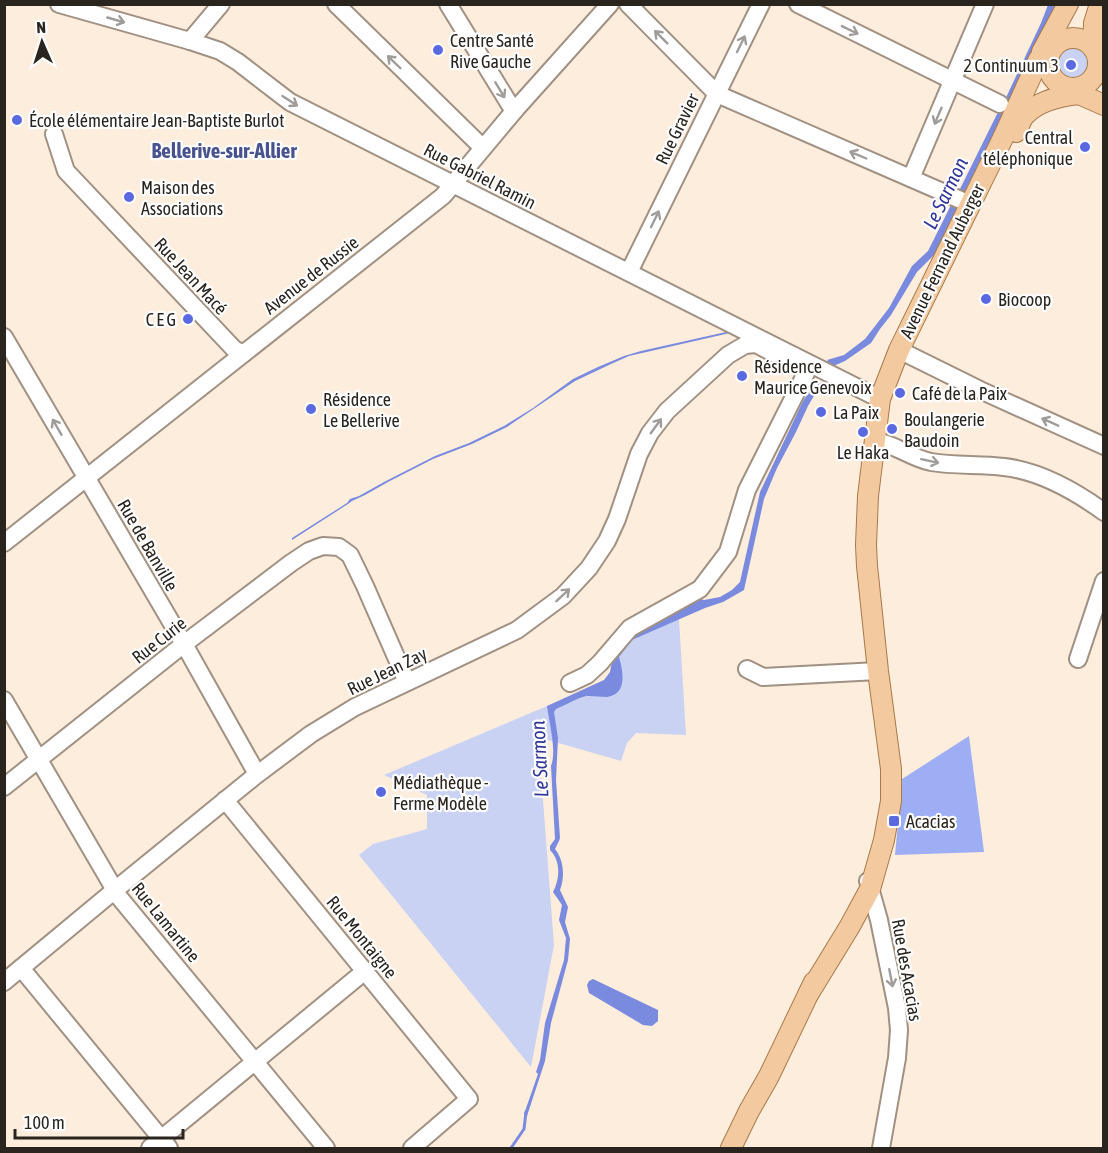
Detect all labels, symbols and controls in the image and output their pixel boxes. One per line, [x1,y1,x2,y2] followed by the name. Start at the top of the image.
[12,12,72,72] north arrow
[106,15,125,26] one-way arrow
[36,18,46,36] text: N
[841,25,859,37] one-way arrow
[450,30,534,72] place label: Centre Santé Rive Gauche
[653,30,668,45] one-way arrow
[736,36,747,54] one-way arrow
[431,43,445,57] marker: Centre Santé Rive Gauche
[387,54,402,69] one-way arrow
[963,55,1059,76] place label: 2 Continuum 3
[1064,58,1078,72] marker: 2 Continuum 3
[495,81,507,98] one-way arrow
[651,90,703,168] street label: Rue Gravier
[281,95,298,107] one-way arrow
[931,107,943,125] one-way arrow
[29,110,285,131] place label: École élémentaire Jean-Baptiste Burlot
[10,113,24,127] marker: École élémentaire Jean-Baptiste Burlot
[983,127,1073,169] place label: Central téléphonique
[151,138,297,162] district label: Bellerive-sur-Allier
[421,139,539,213] street label: Rue Gabriel Ramin
[1078,140,1092,154] marker: Central téléphonique
[849,149,867,160] one-way arrow
[918,153,972,232] water label: Le Sarmon
[141,177,223,219] place label: Maison des Associations
[895,180,989,342] street label: Avenue Fernand Auberger
[122,190,136,204] marker: Maison des Associations
[649,211,661,229] one-way arrow
[260,232,362,318] street label: Avenue de Russie
[150,233,232,319] street label: Rue Jean Macé
[998,289,1051,310] place label: Biocoop
[979,292,993,306] marker: Biocoop
[146,309,176,330] place label: C E G
[181,312,195,326] marker: C E G
[754,356,871,398] place label: Résidence Maurice Genevoix
[735,369,749,383] marker: Résidence Maurice Genevoix
[912,383,1007,404] place label: Café de la Paix
[893,386,907,400] marker: Café de la Paix
[323,389,400,431] place label: Résidence Le Bellerive
[304,402,318,416] marker: Résidence Le Bellerive
[833,402,879,423] place label: La Paix
[814,405,828,419] marker: La Paix
[904,409,985,451] place label: Boulangerie Baudoin
[1042,416,1060,427] one-way arrow
[51,419,63,436] one-way arrow
[650,419,662,435] one-way arrow
[885,422,899,436] marker: Boulangerie Baudoin
[856,425,870,439] marker: Le Haka
[837,442,889,463] place label: Le Haka
[919,456,939,467] one-way arrow
[113,495,183,595] street label: Rue de Banville
[556,588,571,602] one-way arrow
[128,612,190,668] street label: Rue Curie
[344,643,430,699] street label: Rue Jean Zay
[525,720,552,798] water label: Le Sarmon
[393,772,489,814] place label: Médiathèque - Ferme Modèle
[374,785,388,799] marker: Médiathèque - Ferme Modèle
[906,811,955,832] place label: Acacias
[887,814,901,828] marker: Acacias
[128,878,204,966] street label: Rue Lamartine
[322,892,402,982] street label: Rue Montaigne
[888,917,926,1023] street label: Rue des Acacias
[886,968,897,987] one-way arrow
[15,1102,183,1140] scale bar
[24,1112,65,1133] text: 100 m

